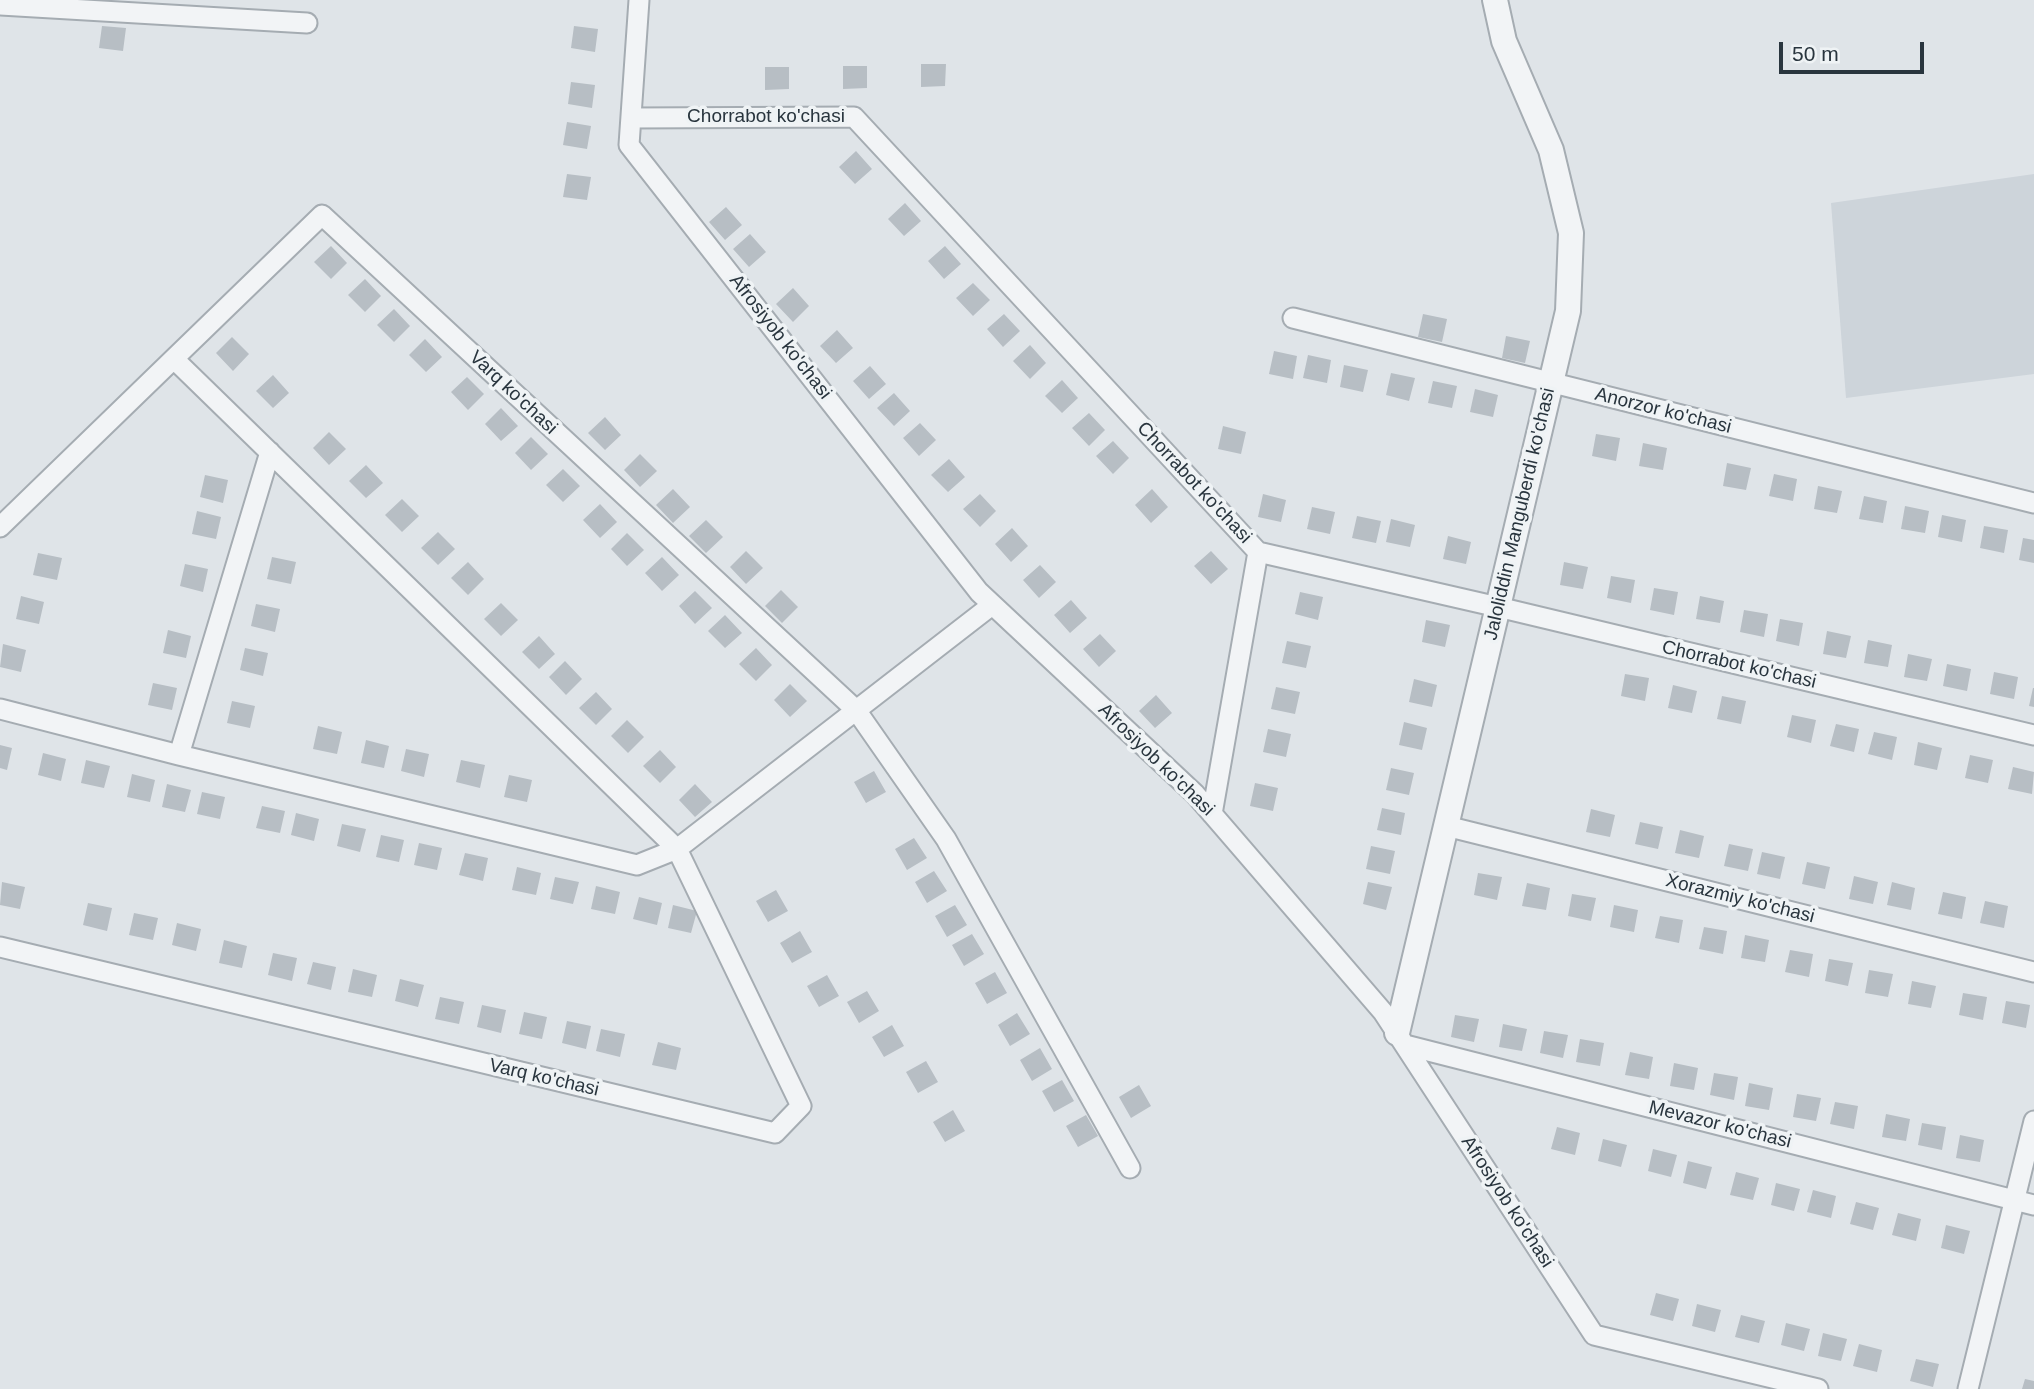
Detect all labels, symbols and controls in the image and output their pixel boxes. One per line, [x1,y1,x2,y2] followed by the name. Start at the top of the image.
[1782,28,1927,72] scale bar
[1792,42,1839,65] text: 50 m
[687,106,845,128] street label: Chorrabot ko'chasi
[724,270,836,404] street label: Afrosiyob ko'chasi
[464,346,562,440] street label: Varq ko'chasi
[1592,383,1734,439] street label: Anorzor ko'chasi
[1480,386,1560,642] street label: Jaloliddin Manguberdi ko'chasi
[1132,418,1256,548] street label: Chorrabot ko'chasi
[1660,636,1818,694] street label: Chorrabot ko'chasi
[1093,699,1219,821] street label: Afrosiyob ko'chasi
[1663,869,1817,929] street label: Xorazmiy ko'chasi
[487,1054,601,1102] street label: Varq ko'chasi
[1646,1096,1794,1154] street label: Mevazor ko'chasi
[1456,1132,1558,1272] street label: Afrosiyob ko'chasi

